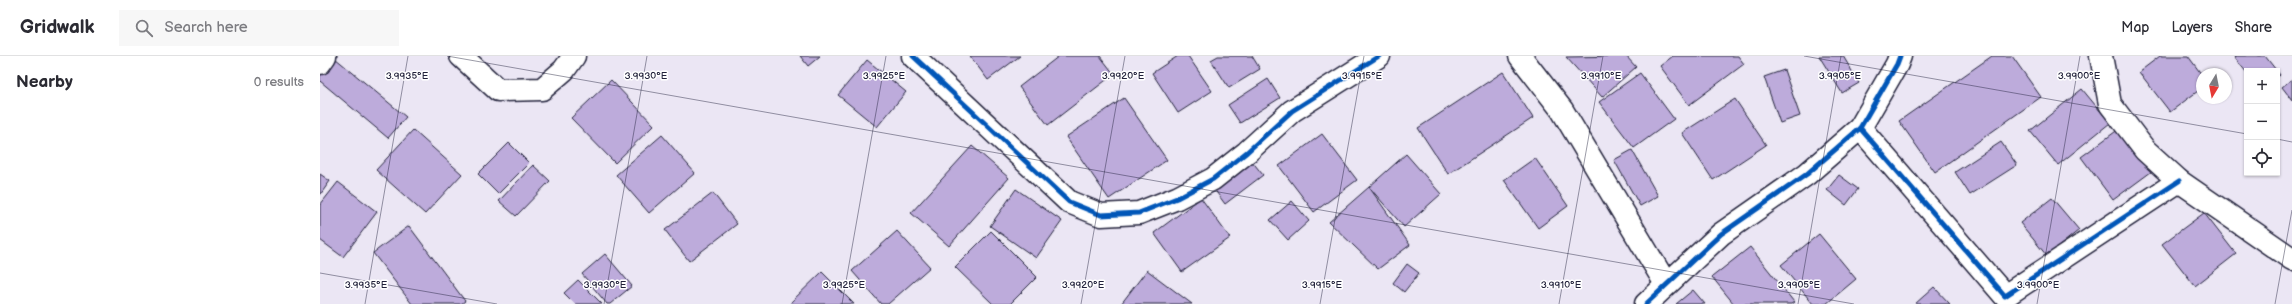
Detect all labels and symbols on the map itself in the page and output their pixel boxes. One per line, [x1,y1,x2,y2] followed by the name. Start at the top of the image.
[2196,68,2232,104] north arrow
[386,70,429,82] text: 3.9935°E
[625,70,668,82] text: 3.9930°E
[863,70,906,82] text: 3.9925°E
[1102,70,1145,82] text: 3.9920°E
[1342,70,1383,82] text: 3.9915°E
[1581,70,1622,82] text: 3.9910°E
[1819,70,1862,82] text: 3.9905°E
[2058,70,2101,82] text: 3.9900°E
[345,279,388,291] text: 3.9935°E
[584,279,627,291] text: 3.9930°E
[823,279,866,291] text: 3.9925°E
[1062,279,1105,291] text: 3.9920°E
[1302,279,1343,291] text: 3.9915°E
[1541,279,1582,291] text: 3.9910°E
[1778,279,1821,291] text: 3.9905°E
[2017,279,2060,291] text: 3.9900°E

